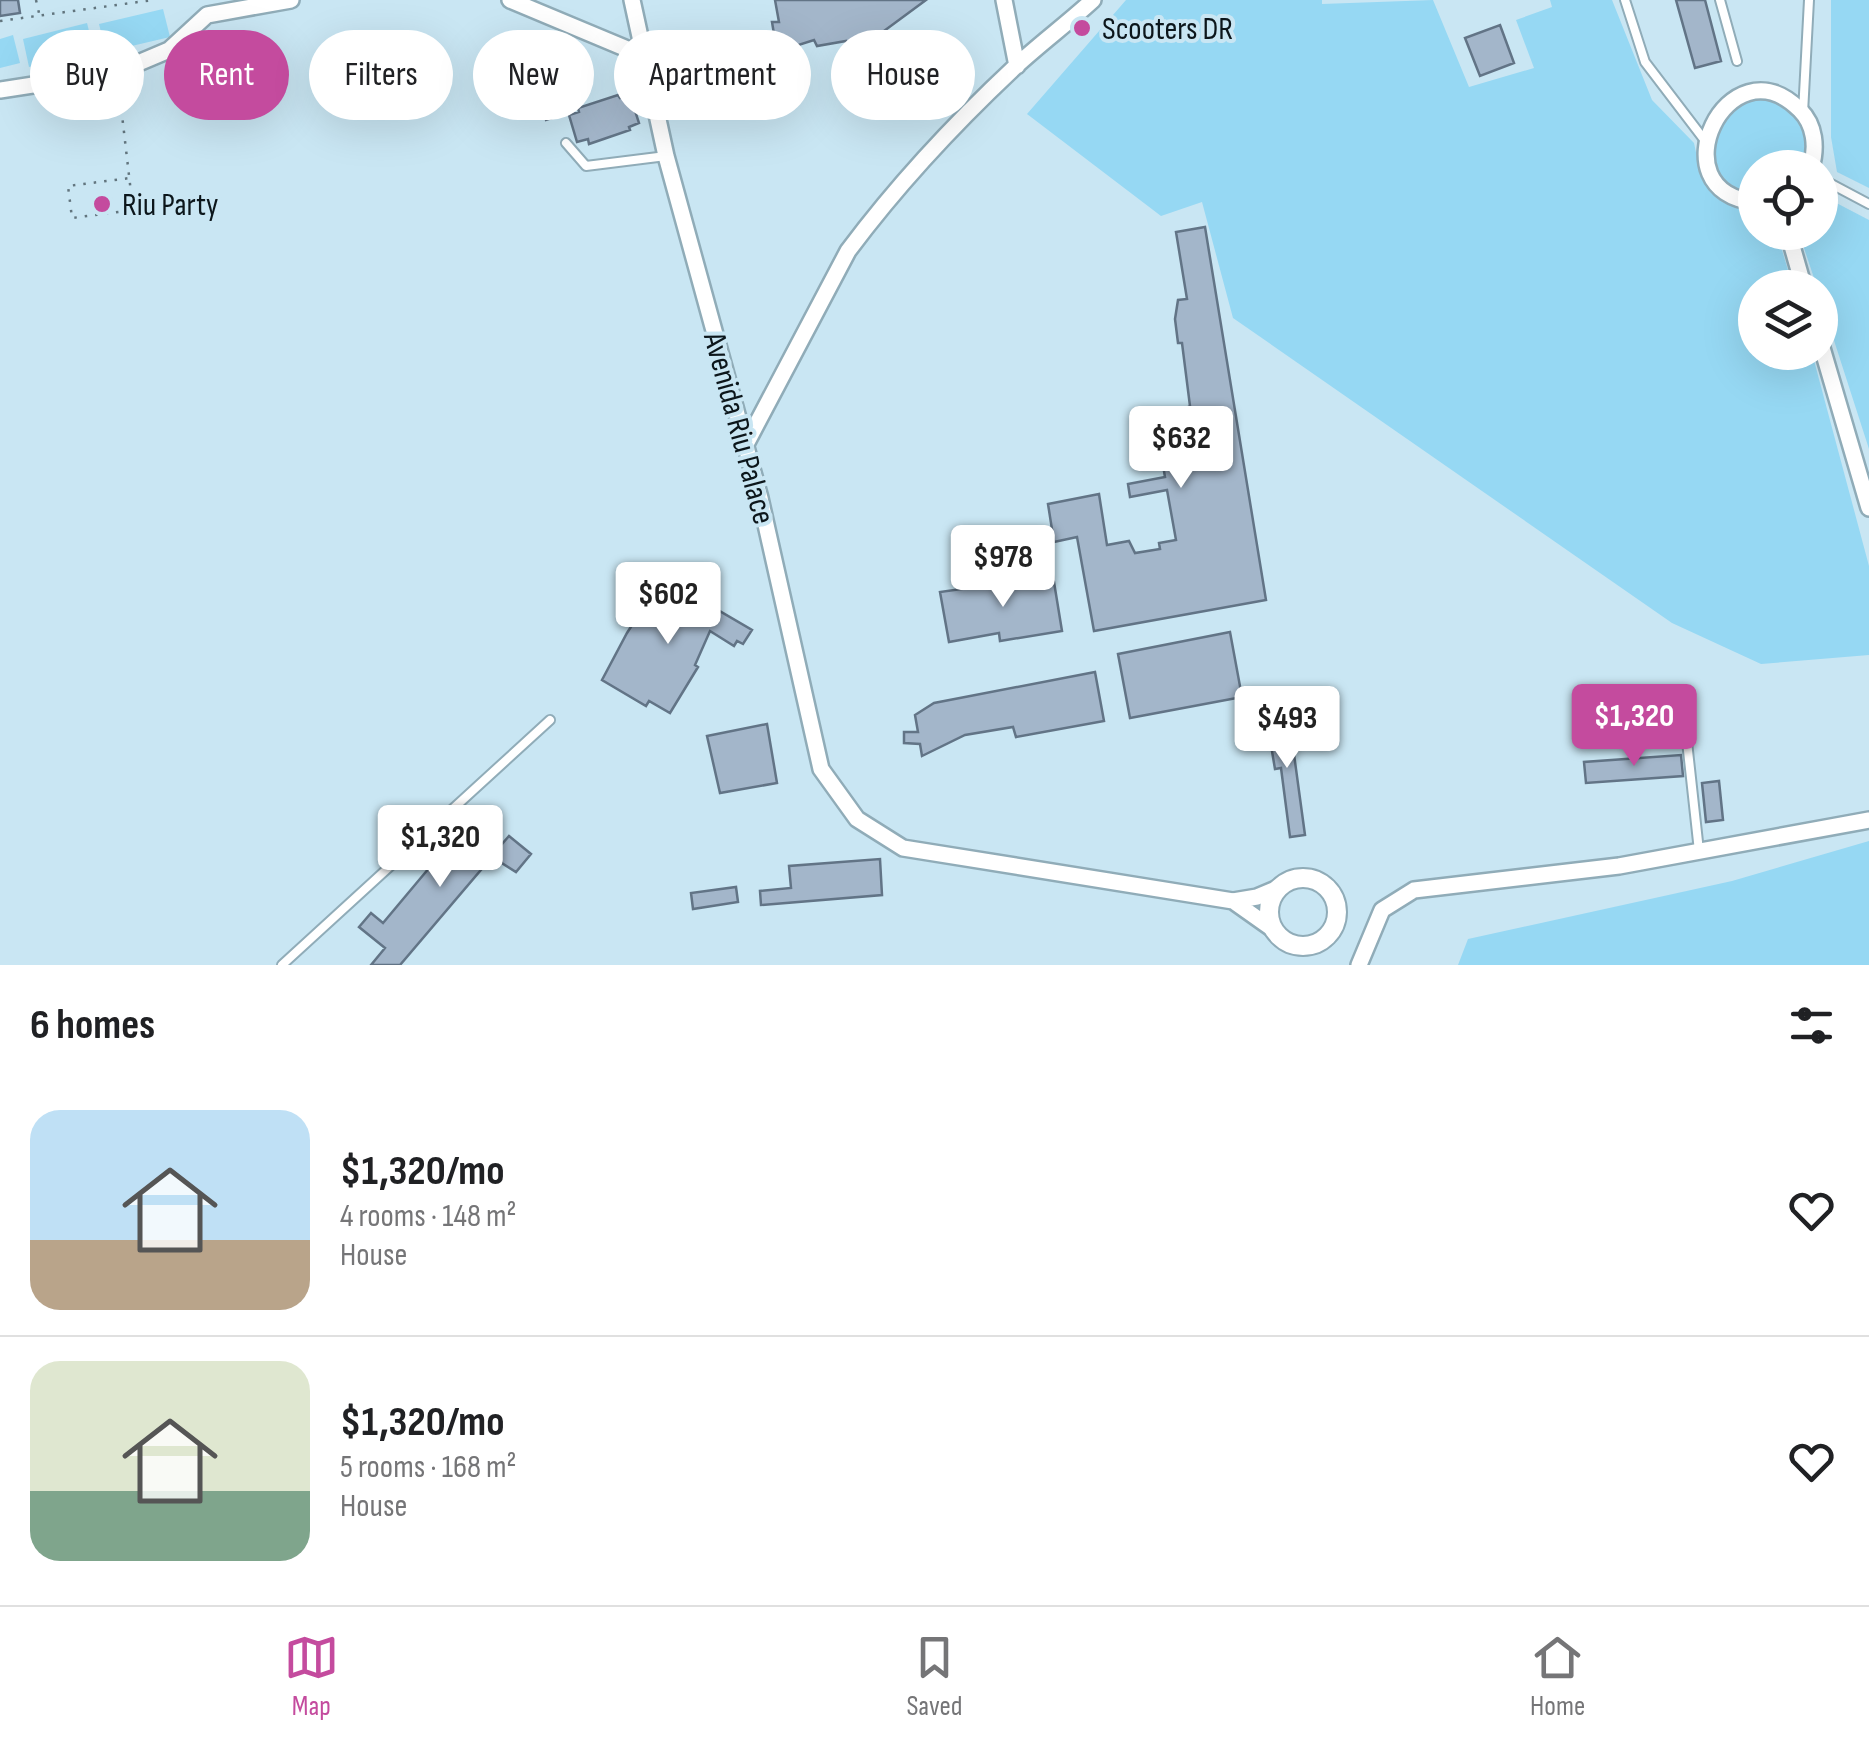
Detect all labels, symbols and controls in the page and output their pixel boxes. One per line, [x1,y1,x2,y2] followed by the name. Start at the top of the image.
[1102,10,1233,49] place label: Scooters DR
[1071,17,1093,39] marker: Scooters DR
[30,30,144,120] chip: Buy
[164,30,289,120] chip: Rent
[309,30,453,120] chip: Filters
[473,30,594,120] chip: New
[614,30,811,120] chip: Apartment
[831,30,975,120] chip: House
[1738,150,1838,370] map controls
[1738,150,1838,250] button: locate
[122,186,218,225] place label: Riu Party
[91,193,113,215] marker: Riu Party
[1738,270,1838,370] button: layers
[694,327,783,529] street label: Avenida Riu Palace
[1122,406,1240,491] pin: $632
[1151,419,1211,458] text: $632
[944,525,1062,610] pin: $978
[973,538,1033,577] text: $978
[609,562,727,647] pin: $602
[638,575,698,614] text: $602
[1553,684,1715,769] pin: $1,320
[1228,686,1346,771] pin: $493
[1594,697,1674,736] text: $1,320
[1257,699,1317,738] text: $493
[359,805,521,890] pin: $1,320
[400,818,480,857] text: $1,320
[1784,998,1839,1053] icon: filters
[30,1000,155,1051] text: 6 homes
[340,1146,504,1197] text: $1,320/mo
[110,1150,230,1270] icon: home
[1784,1183,1839,1238] icon: heart
[340,1197,517,1236] text: 4 rooms · 148 m²
[340,1236,407,1275] text: House
[340,1397,504,1448] text: $1,320/mo
[110,1401,230,1521] icon: home
[1784,1434,1839,1489] icon: heart
[340,1448,517,1487] text: 5 rooms · 168 m²
[340,1487,407,1526] text: House
[284,1630,339,1723] tab: Map
[906,1630,963,1723] tab: Saved
[1530,1630,1585,1723] tab: Home

